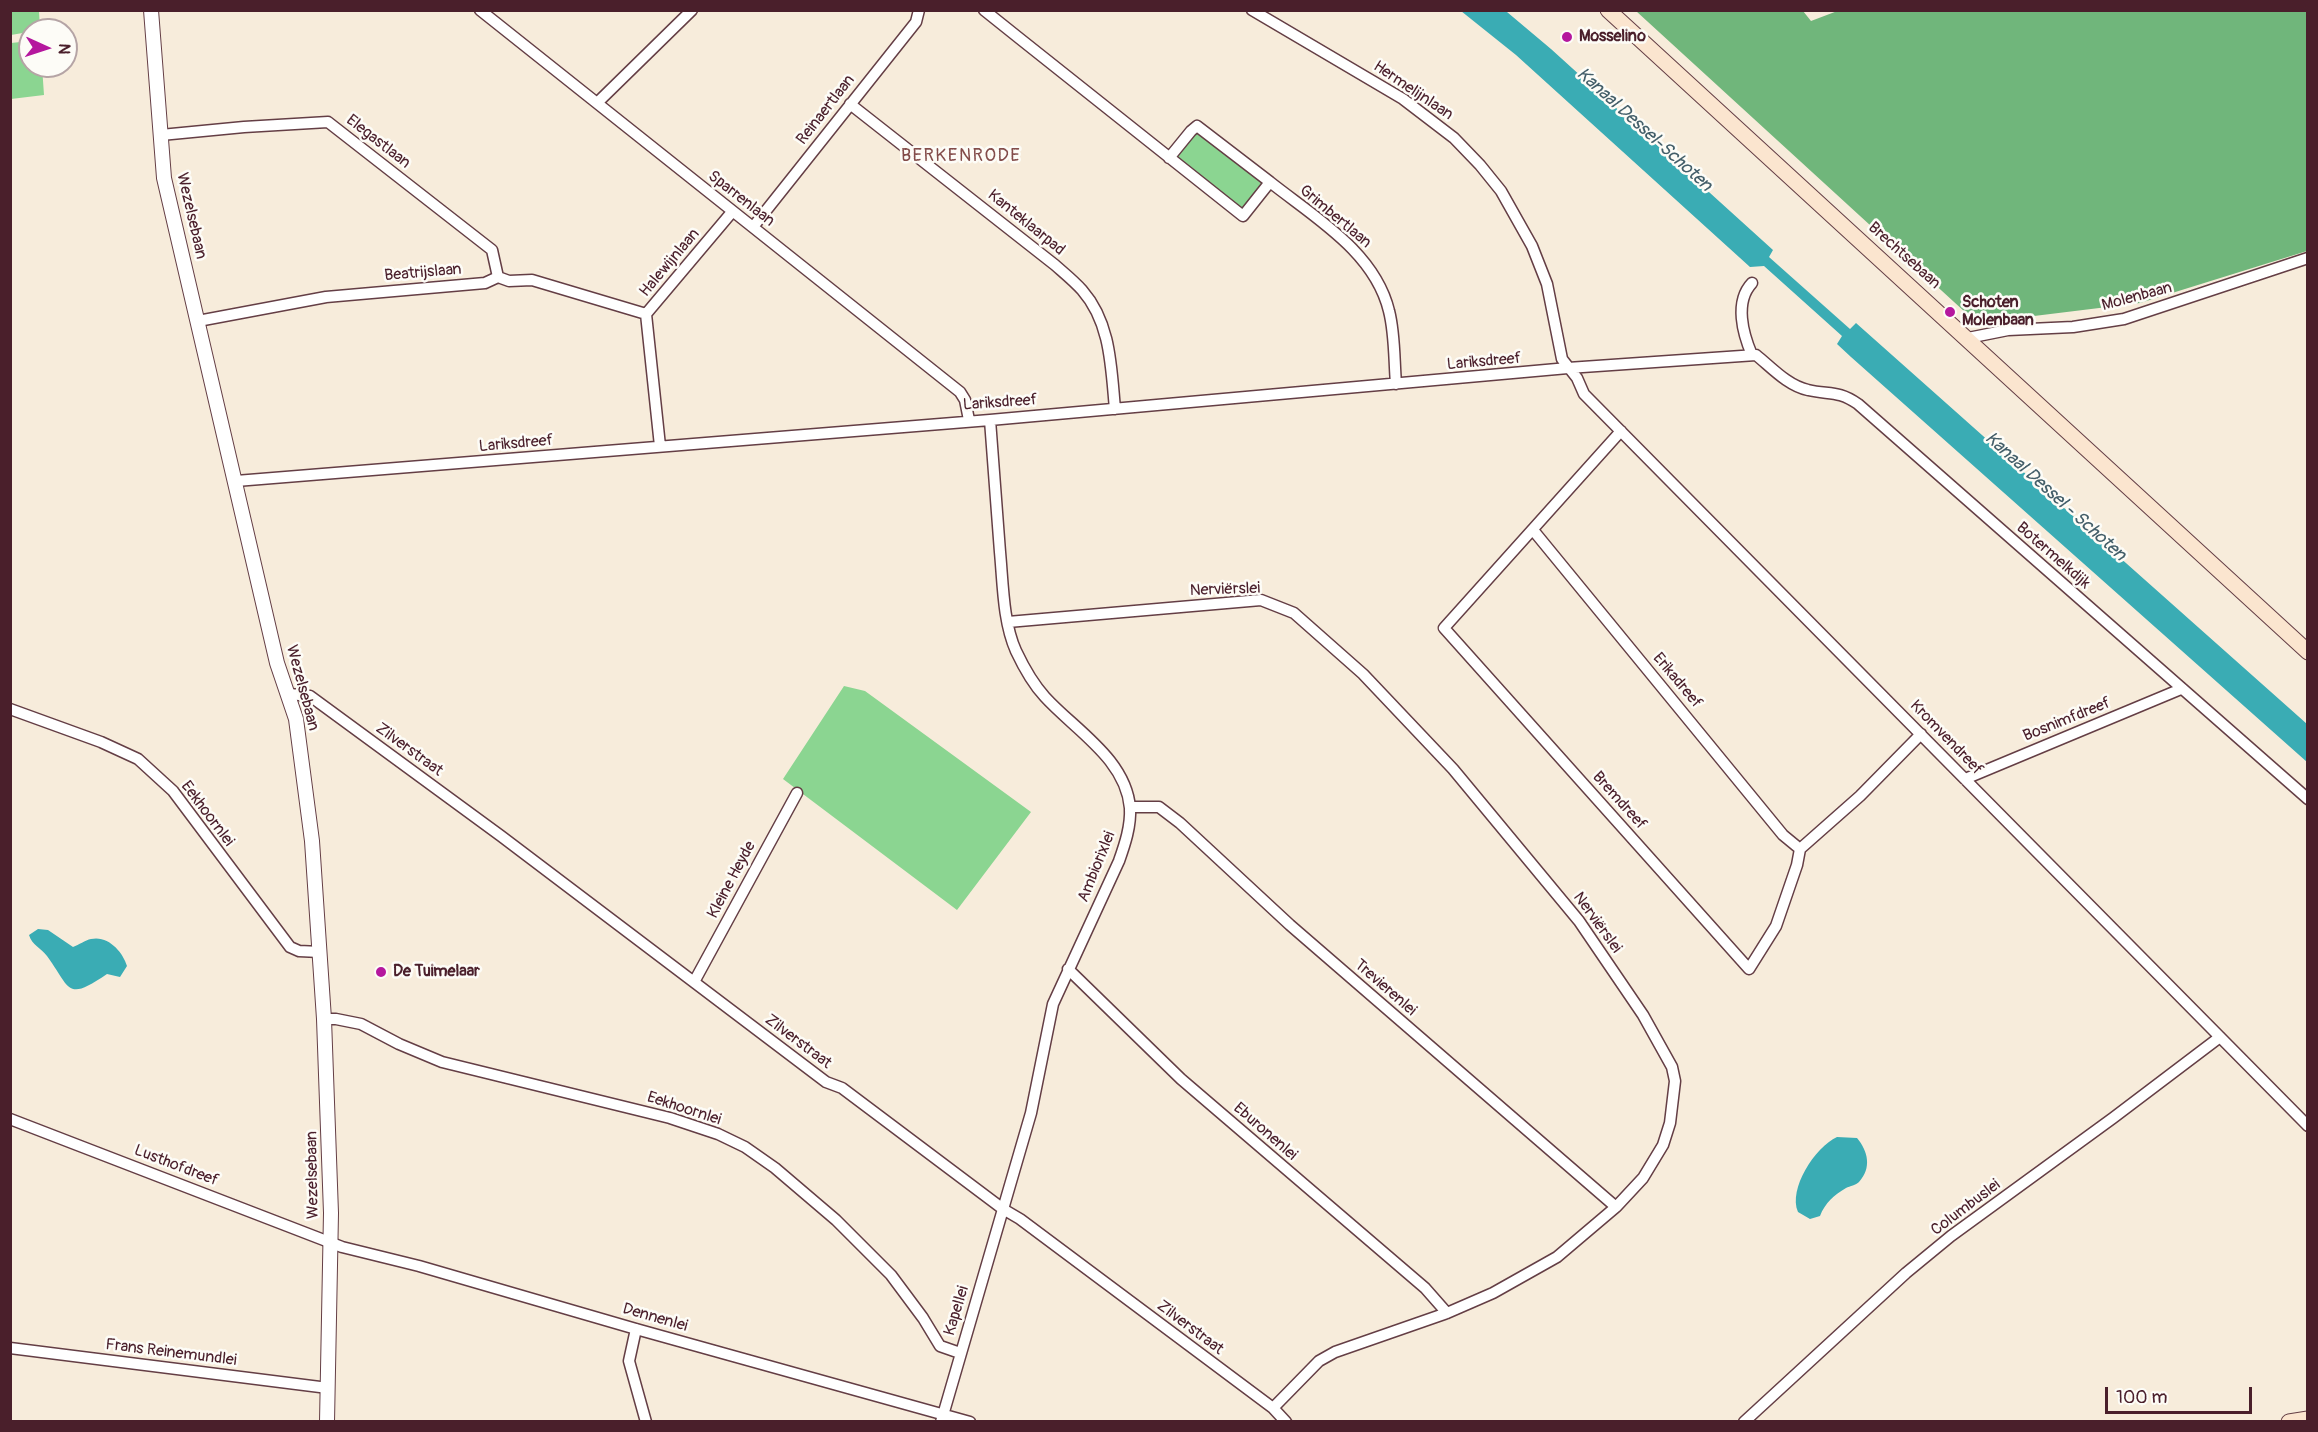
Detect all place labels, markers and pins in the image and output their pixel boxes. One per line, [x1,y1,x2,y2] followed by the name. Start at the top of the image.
[1579,27,1646,47] place label: Mosselino
[1560,30,1574,44] marker: Mosselino
[1962,293,2034,331] place label: Schoten Molenbaan
[1943,305,1957,319] marker: Schoten Molenbaan
[393,962,480,982] place label: De Tuimelaar
[374,965,388,979] marker: De Tuimelaar

